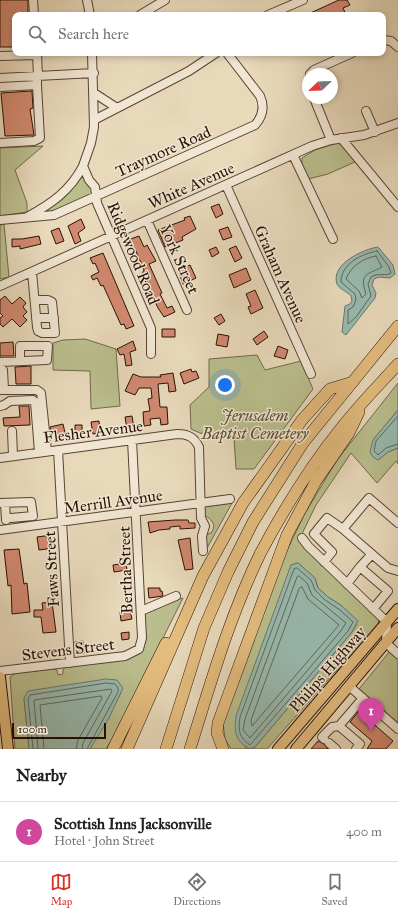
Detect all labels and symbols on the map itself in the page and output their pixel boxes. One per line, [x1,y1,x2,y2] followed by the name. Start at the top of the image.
[302,68,338,104] north arrow
[113,122,214,181] street label: Traymore Road
[145,158,238,213] street label: White Avenue
[102,199,164,308] street label: Ridgewood Road
[156,222,203,297] street label: York Street
[251,222,311,326] street label: Graham Avenue
[215,375,235,395] your location
[200,406,310,444] park label: Jerusalem Baptist Cemetery
[42,416,144,447] street label: Flesher Avenue
[62,485,164,518] street label: Merrill Avenue
[114,525,137,614] street label: Bertha Street
[40,530,63,608] street label: Faws Street
[285,622,371,717] street label: Philips Highway
[21,634,116,665] street label: Stevens Street
[358,698,384,731] pin: 1
[12,721,106,740] scale bar

